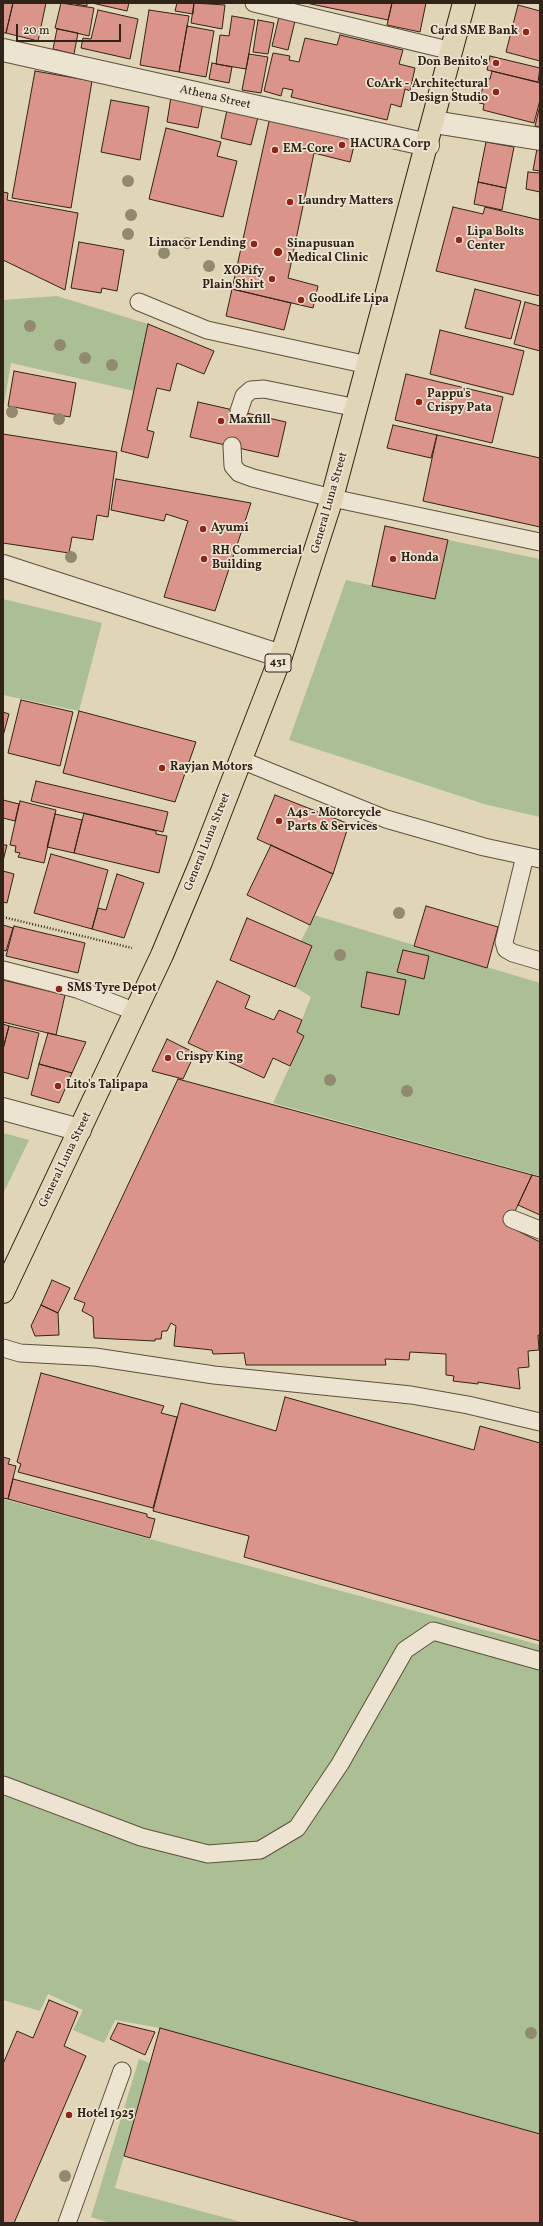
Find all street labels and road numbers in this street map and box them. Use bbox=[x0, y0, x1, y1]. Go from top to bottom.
street label: Athena Street bbox=[178, 83, 252, 113]
street label: General Luna Street bbox=[309, 451, 351, 555]
road number: 431 bbox=[265, 654, 291, 672]
street label: General Luna Street bbox=[182, 791, 234, 893]
street label: General Luna Street bbox=[37, 1110, 95, 1210]

